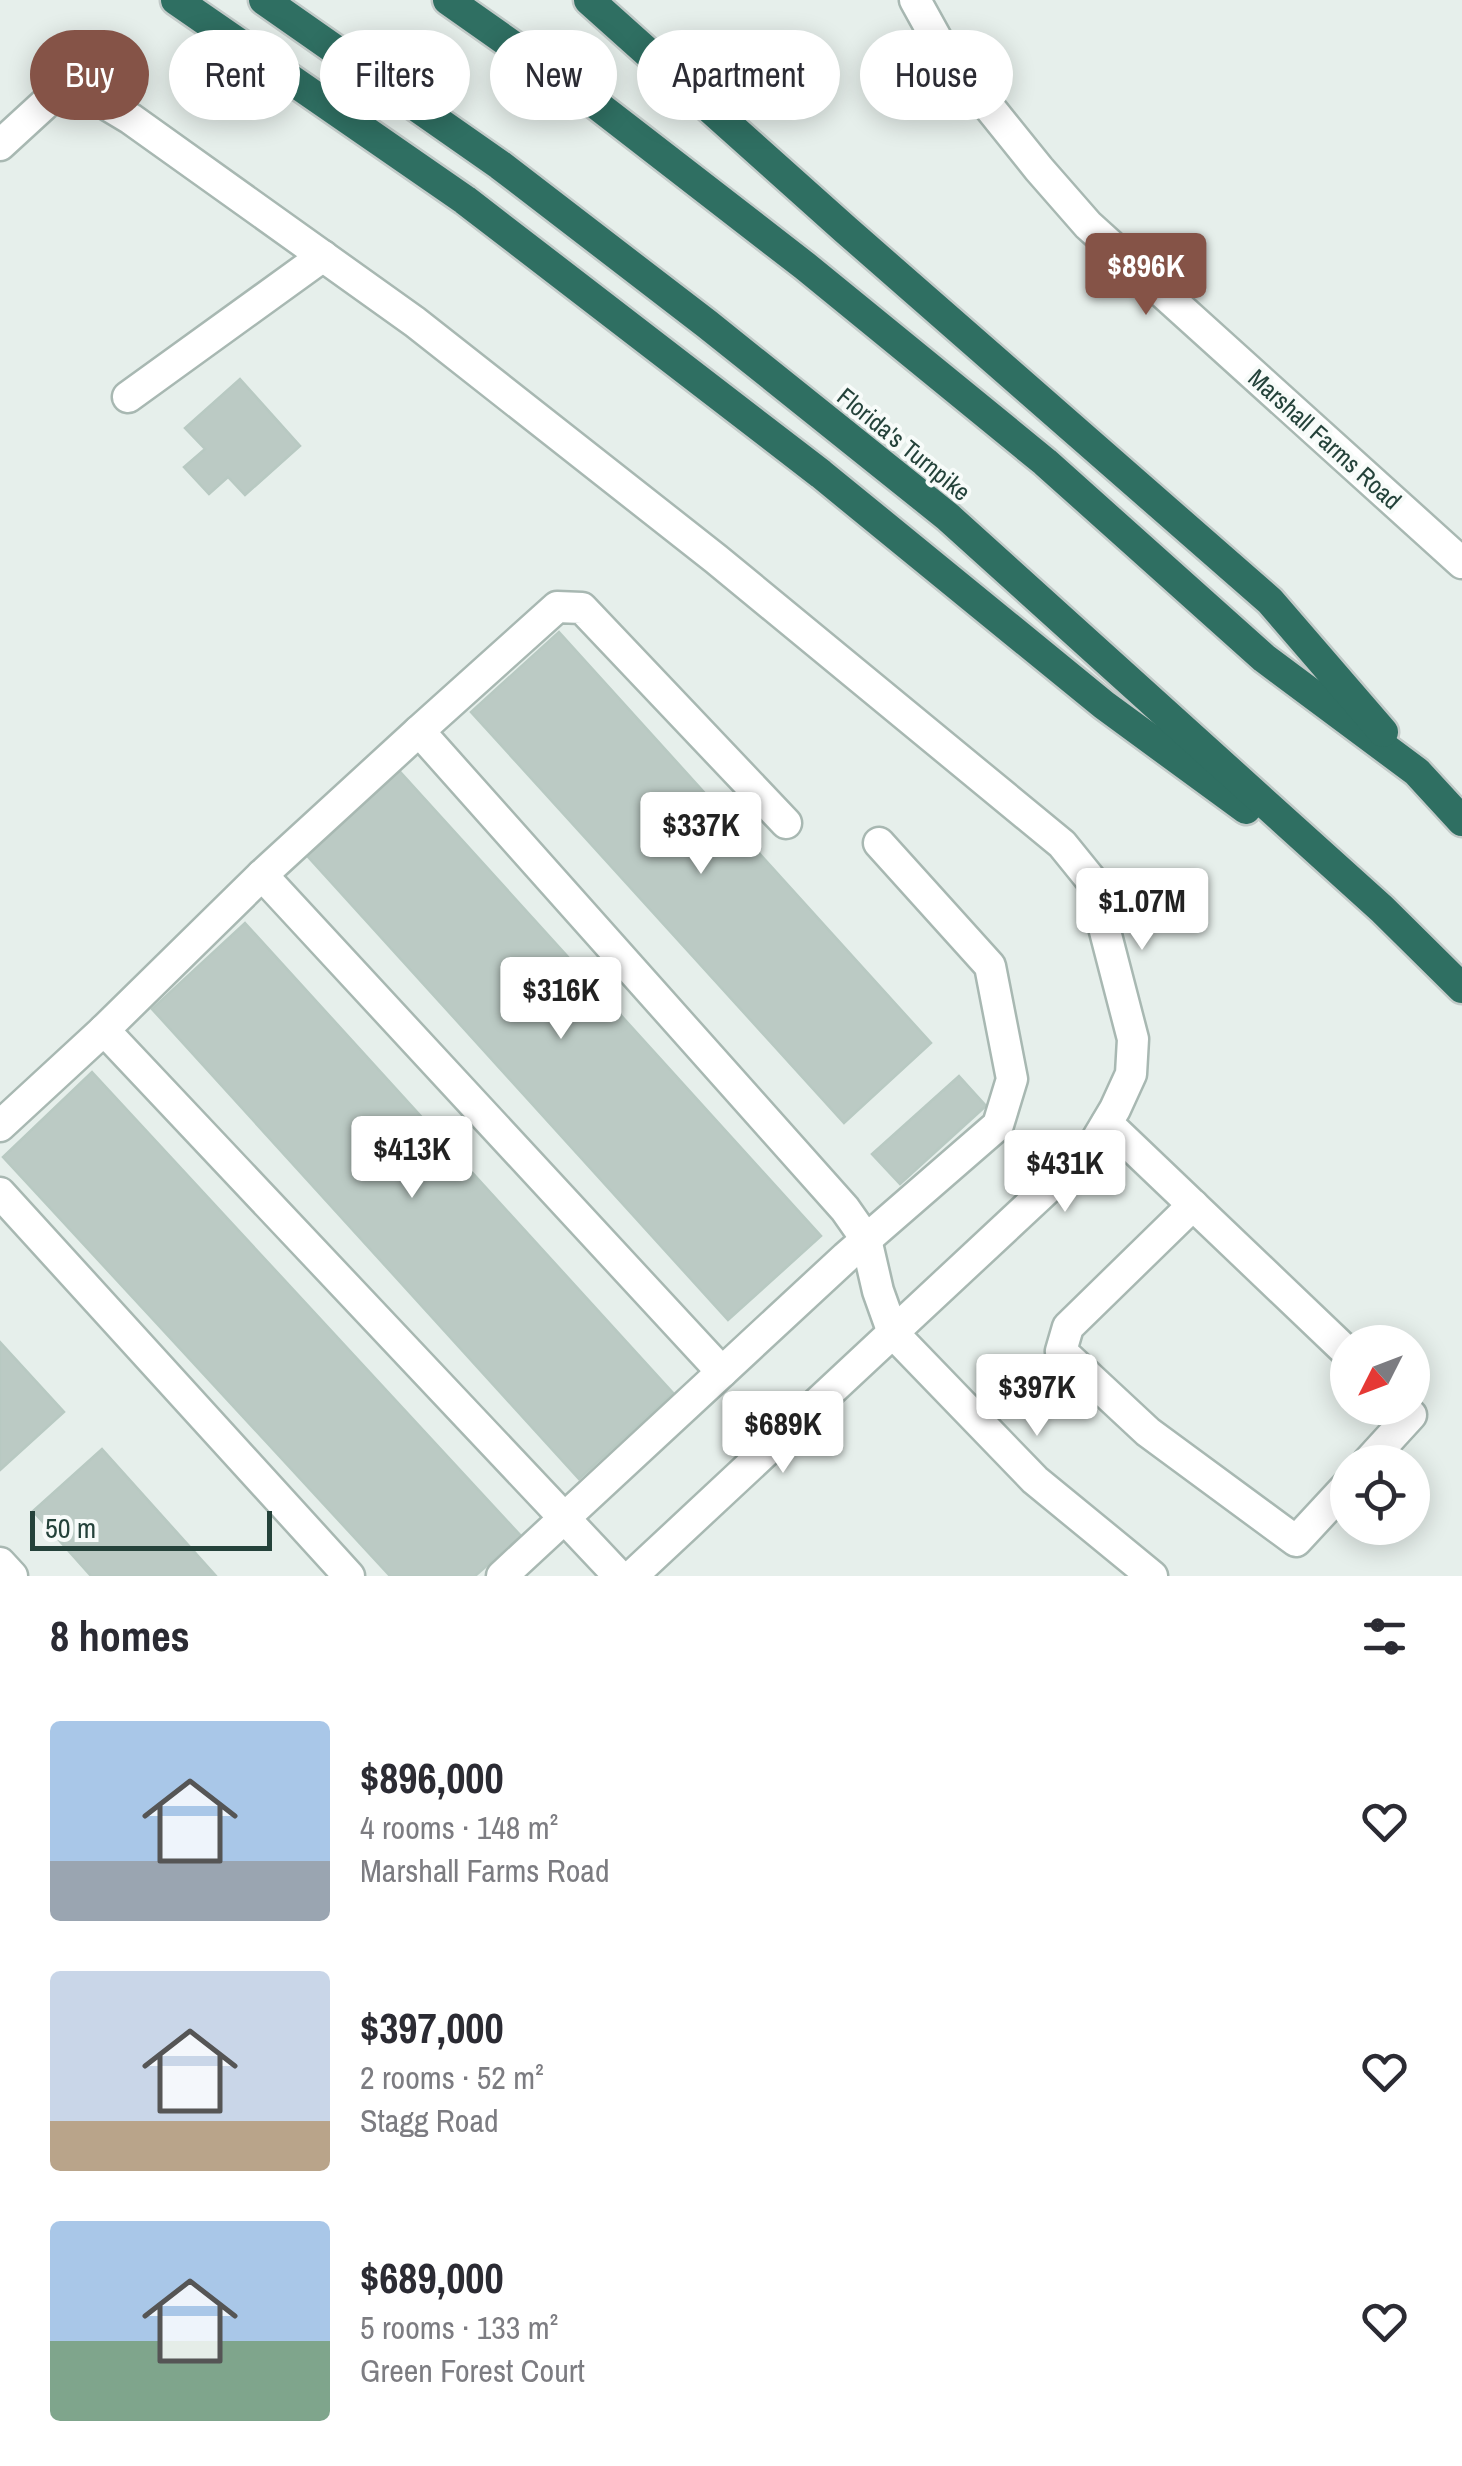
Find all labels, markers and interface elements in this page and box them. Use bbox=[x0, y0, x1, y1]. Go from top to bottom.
chip: Buy bbox=[30, 30, 149, 120]
chip: Rent bbox=[169, 30, 300, 120]
chip: Filters bbox=[320, 30, 470, 120]
chip: New bbox=[490, 30, 617, 120]
chip: Apartment bbox=[637, 30, 840, 120]
chip: House bbox=[860, 30, 1013, 120]
pin: $896K bbox=[1076, 233, 1216, 318]
text: $896K bbox=[1107, 244, 1185, 287]
street label: Marshall Farms Road bbox=[1241, 361, 1409, 517]
street label: Florida's Turnpike bbox=[830, 380, 978, 508]
pin: $337K bbox=[631, 792, 771, 877]
text: $337K bbox=[662, 803, 740, 846]
pin: $1.07M bbox=[1061, 868, 1223, 953]
text: $1.07M bbox=[1098, 879, 1186, 922]
pin: $316K bbox=[491, 957, 631, 1042]
text: $316K bbox=[522, 968, 600, 1011]
pin: $413K bbox=[342, 1116, 482, 1201]
text: $413K bbox=[373, 1127, 451, 1170]
pin: $431K bbox=[995, 1130, 1135, 1215]
text: $431K bbox=[1026, 1141, 1104, 1184]
north arrow bbox=[1330, 1325, 1430, 1425]
map controls bbox=[1330, 1325, 1430, 1545]
pin: $397K bbox=[967, 1354, 1107, 1439]
text: $397K bbox=[998, 1365, 1076, 1408]
pin: $689K bbox=[713, 1391, 853, 1476]
text: $689K bbox=[744, 1402, 822, 1445]
button: locate bbox=[1330, 1445, 1430, 1545]
scale bar bbox=[30, 1506, 272, 1550]
text: 50 m bbox=[45, 1509, 96, 1547]
text: 8 homes bbox=[50, 1608, 190, 1664]
icon: filters bbox=[1357, 1609, 1412, 1664]
text: $896,000 bbox=[360, 1750, 504, 1806]
icon: home bbox=[130, 1761, 250, 1881]
icon: heart bbox=[1357, 1794, 1412, 1849]
text: 4 rooms · 148 m² bbox=[360, 1806, 558, 1849]
text: Marshall Farms Road bbox=[360, 1849, 610, 1892]
text: $397,000 bbox=[360, 2000, 504, 2056]
icon: home bbox=[130, 2011, 250, 2131]
icon: heart bbox=[1357, 2044, 1412, 2099]
text: 2 rooms · 52 m² bbox=[360, 2056, 544, 2099]
text: Stagg Road bbox=[360, 2099, 499, 2142]
text: $689,000 bbox=[360, 2250, 504, 2306]
icon: home bbox=[130, 2261, 250, 2381]
icon: heart bbox=[1357, 2294, 1412, 2349]
text: 5 rooms · 133 m² bbox=[360, 2306, 558, 2349]
text: Green Forest Court bbox=[360, 2349, 585, 2392]

